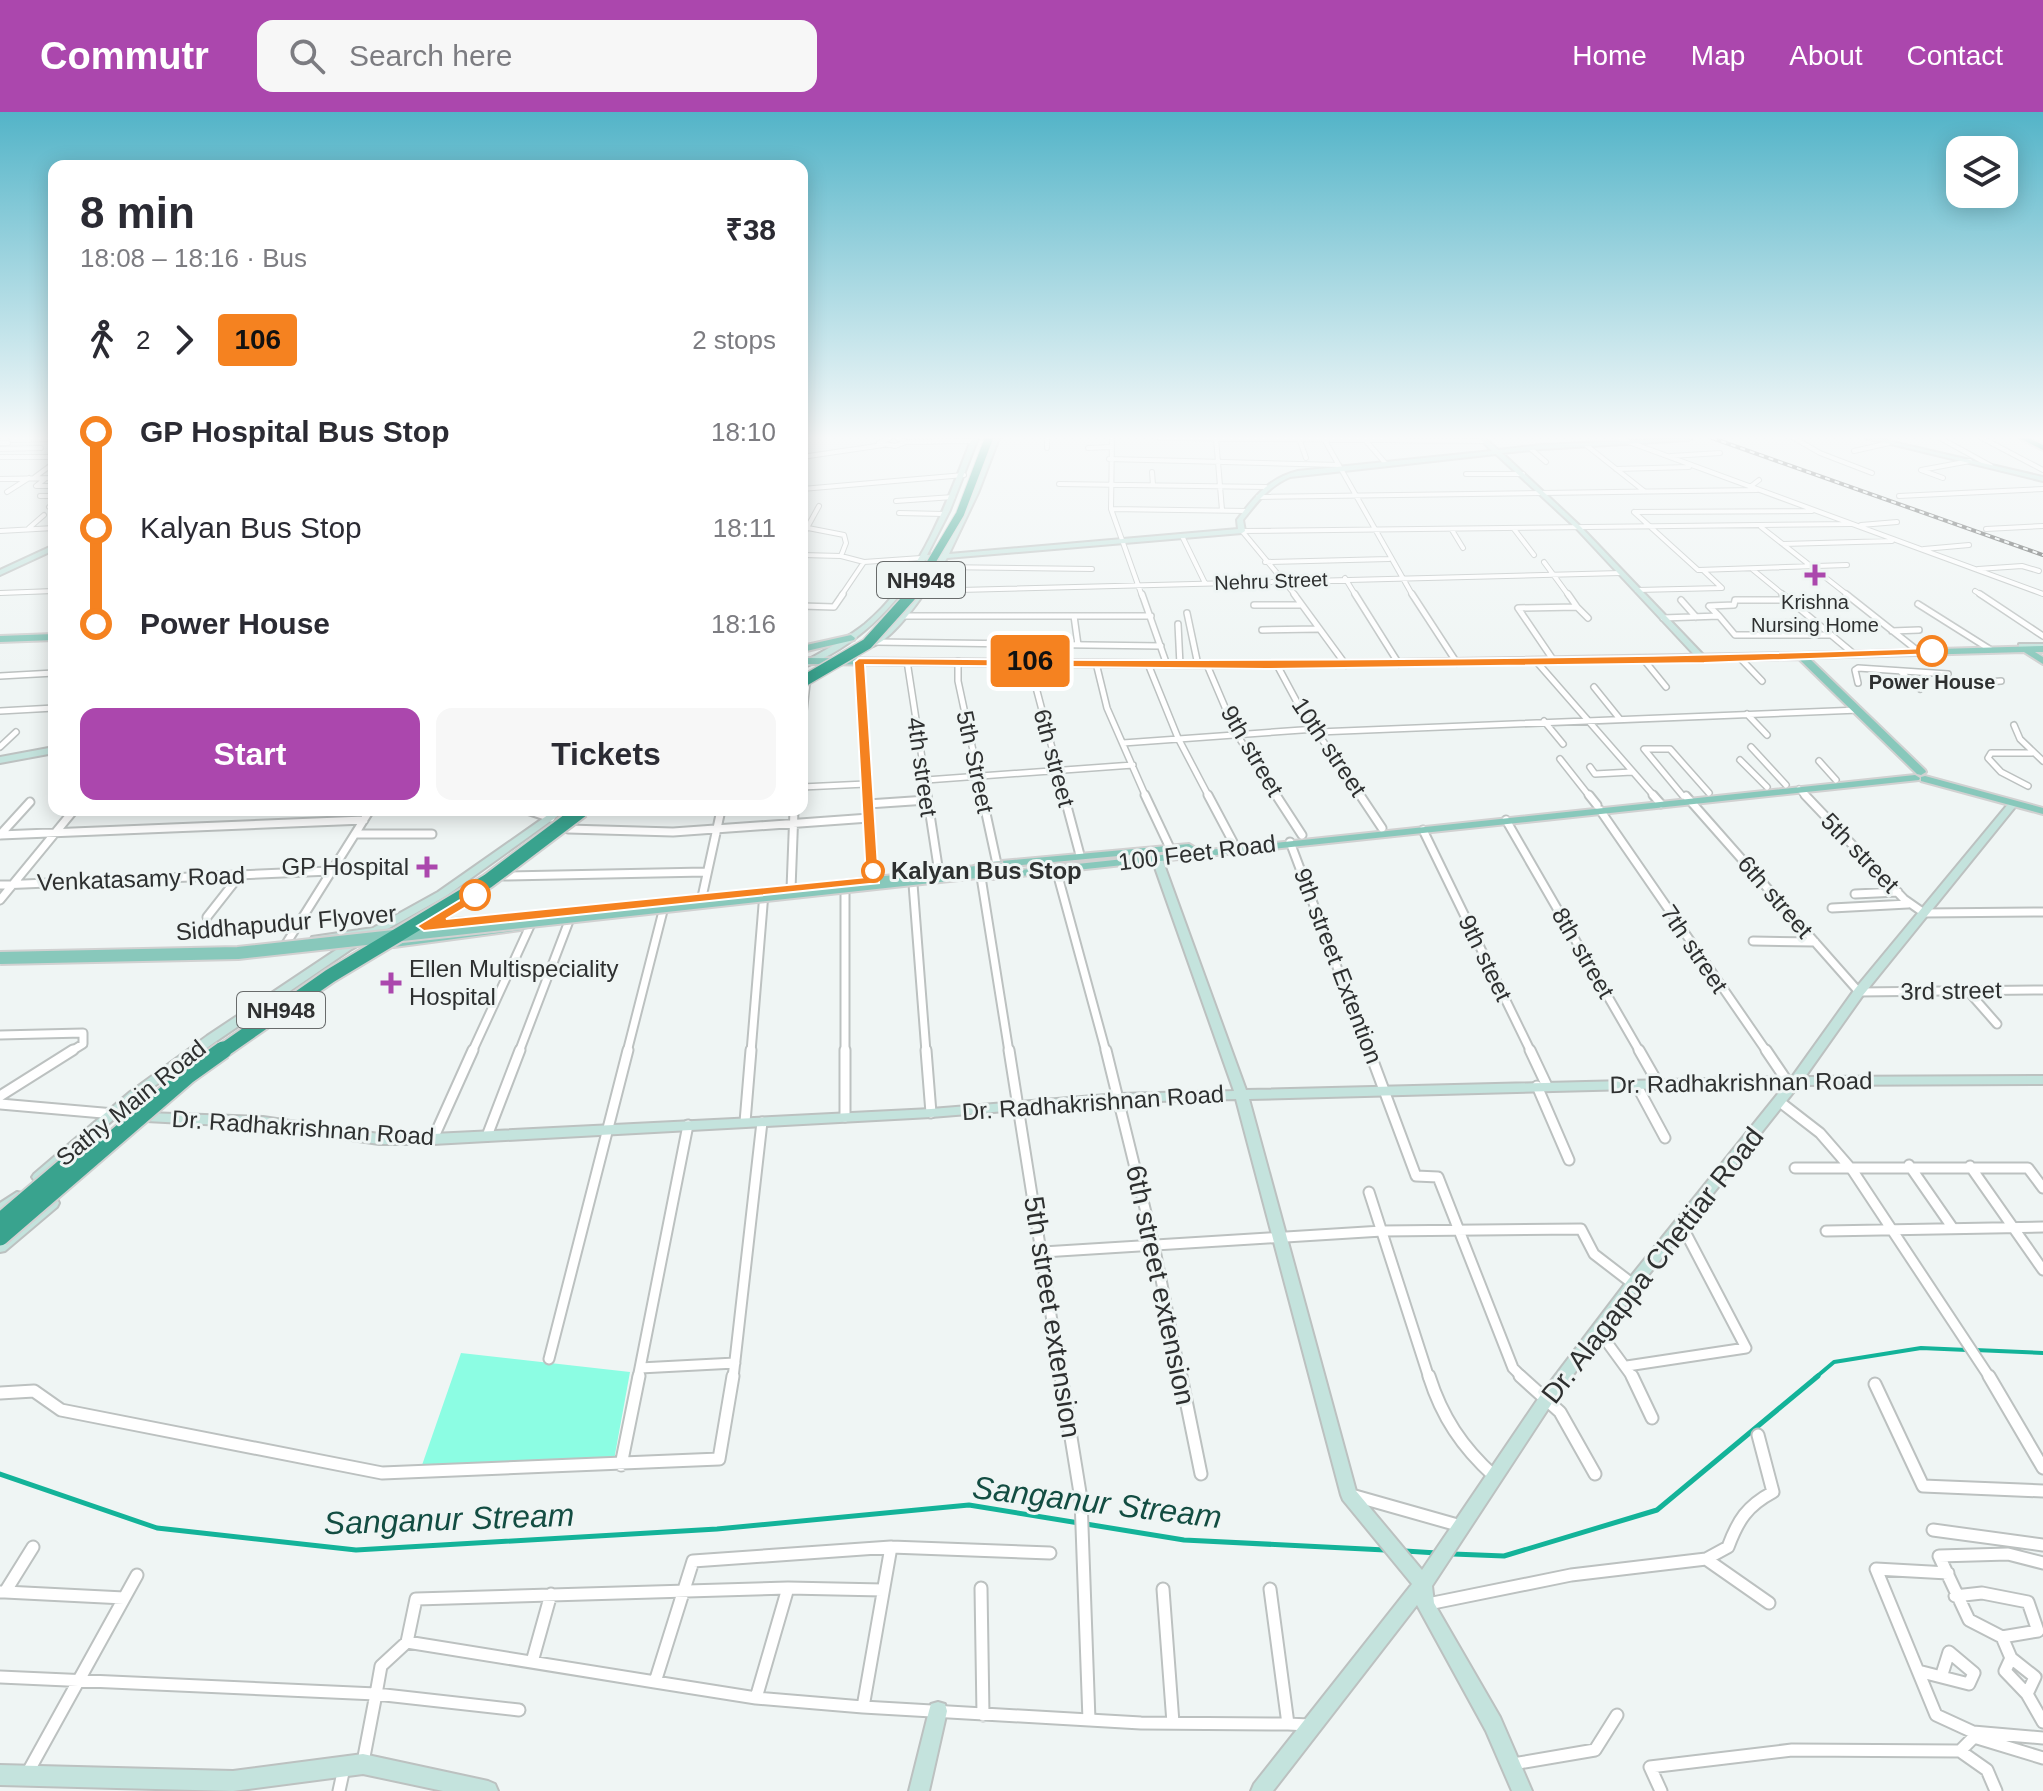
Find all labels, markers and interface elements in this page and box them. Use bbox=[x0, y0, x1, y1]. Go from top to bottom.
search box bbox=[257, 20, 817, 92]
icon: search bbox=[285, 34, 329, 78]
text: Commutr bbox=[40, 35, 209, 77]
text: Search here bbox=[349, 39, 512, 72]
text: Home bbox=[1572, 40, 1647, 71]
text: Map bbox=[1691, 40, 1745, 71]
text: About bbox=[1789, 40, 1863, 71]
text: Contact bbox=[1907, 40, 2003, 71]
map controls bbox=[1946, 136, 2018, 208]
button: layers bbox=[1946, 136, 2018, 208]
text: 8 min bbox=[80, 188, 195, 237]
text: ₹38 bbox=[725, 213, 776, 246]
text: 18:08 – 18:16 · Bus bbox=[80, 243, 307, 273]
icon: walk bbox=[80, 318, 124, 362]
icon: forward bbox=[162, 318, 206, 362]
text: 106 bbox=[234, 324, 281, 355]
text: 2 bbox=[136, 325, 150, 355]
text: 2 stops bbox=[692, 325, 776, 355]
text: GP Hospital Bus Stop bbox=[140, 415, 449, 448]
text: 18:10 bbox=[711, 417, 776, 447]
text: Kalyan Bus Stop bbox=[140, 511, 362, 544]
text: 18:11 bbox=[713, 513, 776, 543]
road number: NH948 bbox=[877, 562, 965, 598]
marker: Krishna Nursing Home bbox=[1804, 564, 1826, 586]
street label: Nehru Street bbox=[1214, 568, 1328, 594]
place label: Krishna Nursing Home bbox=[1751, 591, 1879, 636]
text: Power House bbox=[140, 607, 330, 640]
text: 18:16 bbox=[711, 609, 776, 639]
line badge: 106 bbox=[984, 635, 1076, 687]
marker: Power House bbox=[1917, 636, 1947, 666]
text: 106 bbox=[1007, 645, 1053, 676]
place label: Power House bbox=[1869, 671, 1995, 693]
street label: 10th street bbox=[1287, 692, 1372, 802]
street label: 9th street bbox=[1216, 701, 1289, 801]
street label: 6th street bbox=[1028, 706, 1081, 810]
button: Start bbox=[80, 708, 420, 800]
button: Tickets bbox=[436, 708, 776, 800]
street label: 5th Street bbox=[951, 708, 1000, 816]
street label: 4th street bbox=[902, 716, 943, 819]
street label: 5th street bbox=[1816, 807, 1905, 898]
street label: 100 Feet Road bbox=[1116, 829, 1277, 876]
street label: 6th street bbox=[1732, 850, 1819, 944]
place label: GP Hospital bbox=[281, 853, 409, 880]
marker: GP Hospital bbox=[416, 856, 438, 878]
place label: Kalyan Bus Stop bbox=[891, 857, 1082, 884]
marker: Kalyan Bus Stop bbox=[862, 860, 884, 882]
street label: Venkatasamy Road bbox=[37, 861, 245, 896]
street label: 9th street Extention bbox=[1289, 864, 1388, 1067]
unlabelled marker bbox=[460, 880, 490, 910]
street label: Siddhapudur Flyover bbox=[174, 899, 397, 946]
street label: 7th street bbox=[1655, 900, 1734, 998]
street label: 8th street bbox=[1547, 903, 1620, 1003]
street label: 9th steet bbox=[1453, 910, 1518, 1005]
place label: Ellen Multispeciality Hospital bbox=[409, 955, 618, 1010]
marker: Ellen Multispeciality Hospital bbox=[380, 972, 402, 994]
street label: 3rd street bbox=[1900, 976, 2002, 1005]
road number: NH948 bbox=[237, 992, 325, 1028]
street label: Sathy Main Road bbox=[51, 1034, 211, 1171]
street label: Dr. Radhakrishnan Road bbox=[1609, 1067, 1873, 1098]
street label: Dr. Radhakrishnan Road bbox=[961, 1080, 1225, 1125]
street label: Dr. Radhakrishnan Road bbox=[171, 1105, 435, 1150]
street label: Dr. Alagappa Chettiar Road bbox=[1535, 1121, 1770, 1409]
street label: 6th street extension bbox=[1120, 1162, 1201, 1408]
street label: 5th street extension bbox=[1018, 1194, 1087, 1440]
water label: Sanganur Stream bbox=[970, 1469, 1224, 1535]
water label: Sanganur Stream bbox=[323, 1497, 575, 1541]

